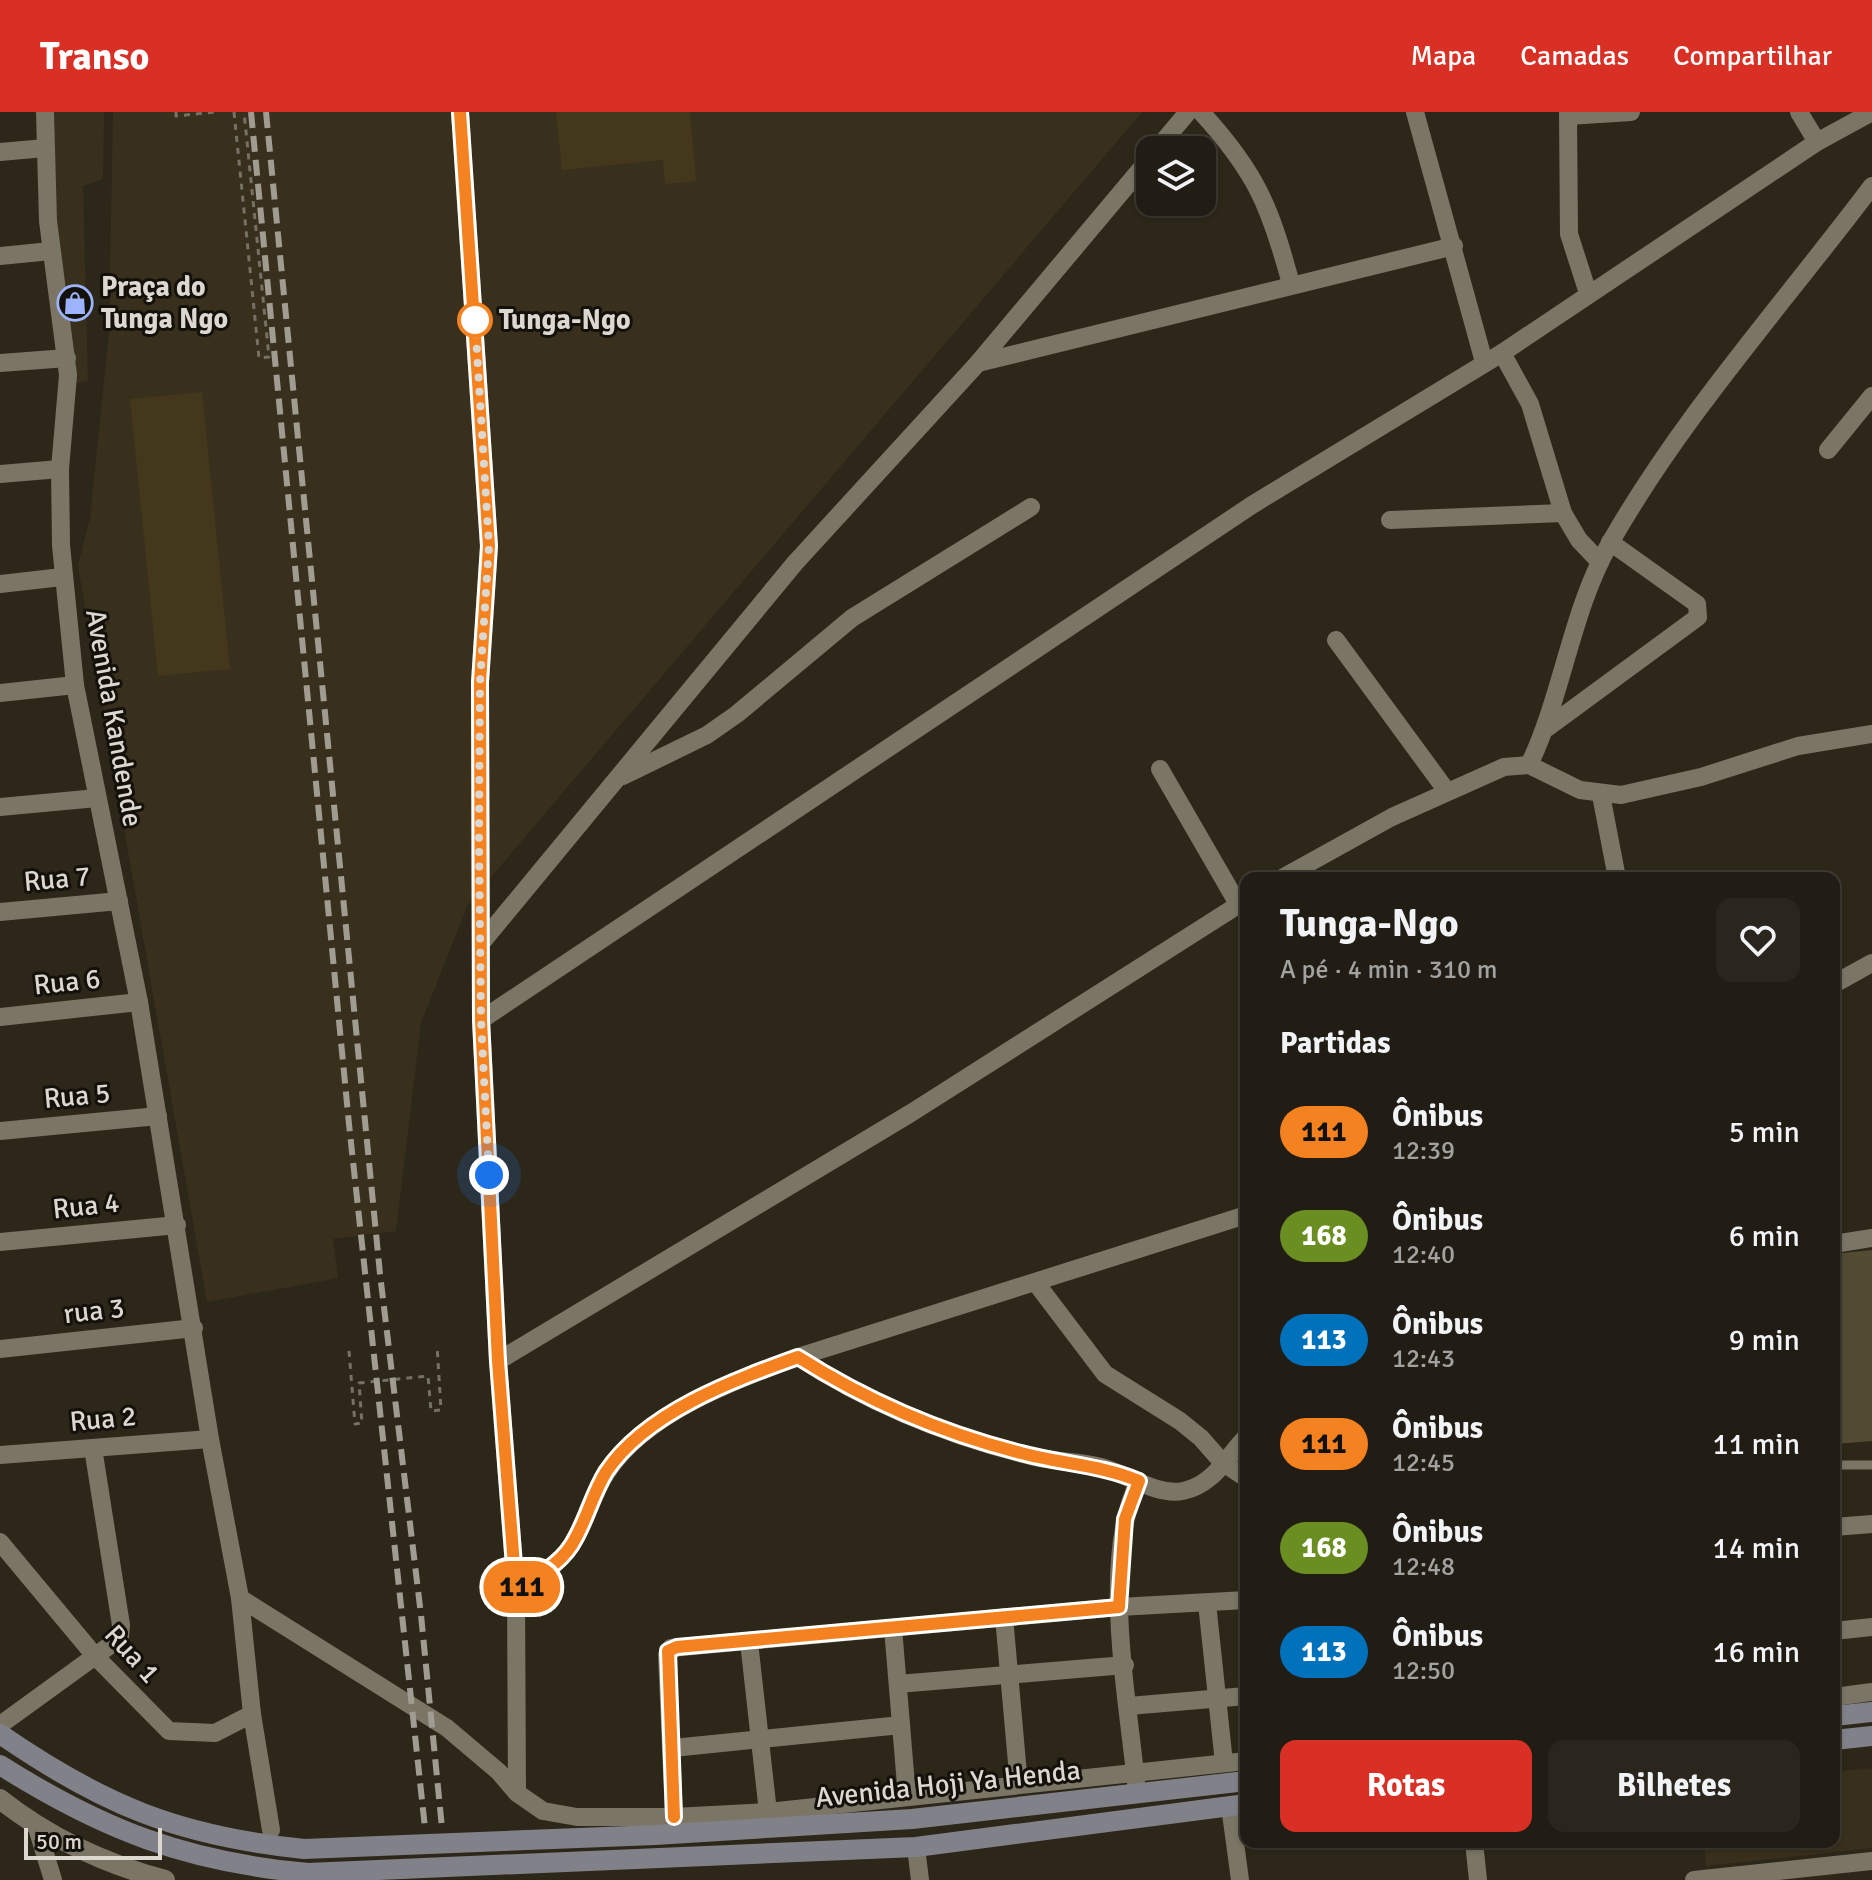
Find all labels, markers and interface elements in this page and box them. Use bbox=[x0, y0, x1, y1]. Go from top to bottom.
text: Transo bbox=[40, 33, 149, 80]
text: Mapa bbox=[1410, 39, 1476, 73]
text: Camadas bbox=[1520, 39, 1629, 73]
text: Compartilhar bbox=[1673, 39, 1832, 73]
map controls bbox=[1136, 136, 1216, 216]
button: layers bbox=[1136, 136, 1216, 216]
place label: Praça do Tunga Ngo bbox=[101, 270, 228, 336]
shop icon: Praça do Tunga Ngo bbox=[56, 284, 94, 322]
marker: Tunga-Ngo bbox=[458, 303, 492, 337]
place label: Tunga-Ngo bbox=[499, 303, 631, 337]
street label: Avenida Kandende bbox=[78, 607, 150, 829]
street label: Rua 7 bbox=[22, 859, 92, 899]
button: heart bbox=[1716, 898, 1800, 982]
text: Tunga-Ngo bbox=[1280, 900, 1458, 947]
text: A pé · 4 min · 310 m bbox=[1280, 954, 1497, 986]
street label: Rua 6 bbox=[32, 962, 102, 1002]
text: Partidas bbox=[1280, 1025, 1391, 1062]
street label: Rua 5 bbox=[42, 1076, 112, 1116]
text: Ônibus bbox=[1392, 1098, 1483, 1135]
text: 5 min bbox=[1729, 1114, 1800, 1151]
text: 111 bbox=[1301, 1115, 1347, 1149]
text: 12:39 bbox=[1392, 1135, 1455, 1167]
your location bbox=[469, 1155, 509, 1195]
street label: Rua 4 bbox=[51, 1186, 121, 1226]
text: Ônibus bbox=[1392, 1202, 1483, 1239]
text: 6 min bbox=[1729, 1218, 1800, 1255]
text: 168 bbox=[1301, 1219, 1347, 1253]
text: 12:40 bbox=[1392, 1239, 1455, 1271]
street label: rua 3 bbox=[62, 1291, 126, 1331]
text: Ônibus bbox=[1392, 1306, 1483, 1343]
text: 9 min bbox=[1729, 1322, 1800, 1359]
text: 113 bbox=[1301, 1323, 1347, 1357]
text: 12:43 bbox=[1392, 1343, 1455, 1375]
street label: Rua 2 bbox=[68, 1399, 138, 1439]
text: Ônibus bbox=[1392, 1410, 1483, 1447]
text: 11 min bbox=[1713, 1426, 1800, 1463]
text: 111 bbox=[1301, 1427, 1347, 1461]
text: 12:45 bbox=[1392, 1447, 1455, 1479]
text: Ônibus bbox=[1392, 1514, 1483, 1551]
text: 14 min bbox=[1713, 1530, 1800, 1567]
text: 168 bbox=[1301, 1531, 1347, 1565]
text: 12:48 bbox=[1392, 1551, 1455, 1583]
line badge: 111 bbox=[476, 1561, 568, 1613]
text: 111 bbox=[499, 1570, 545, 1604]
street label: Rua 1 bbox=[97, 1618, 167, 1690]
text: Ônibus bbox=[1392, 1618, 1483, 1655]
text: 16 min bbox=[1713, 1634, 1800, 1671]
text: 113 bbox=[1301, 1635, 1347, 1669]
text: 12:50 bbox=[1392, 1655, 1455, 1687]
button: Rotas bbox=[1280, 1740, 1532, 1832]
button: Bilhetes bbox=[1548, 1740, 1800, 1832]
street label: Avenida Hoji Ya Henda bbox=[814, 1753, 1082, 1815]
scale bar bbox=[24, 1824, 162, 1860]
text: 50 m bbox=[36, 1828, 82, 1855]

